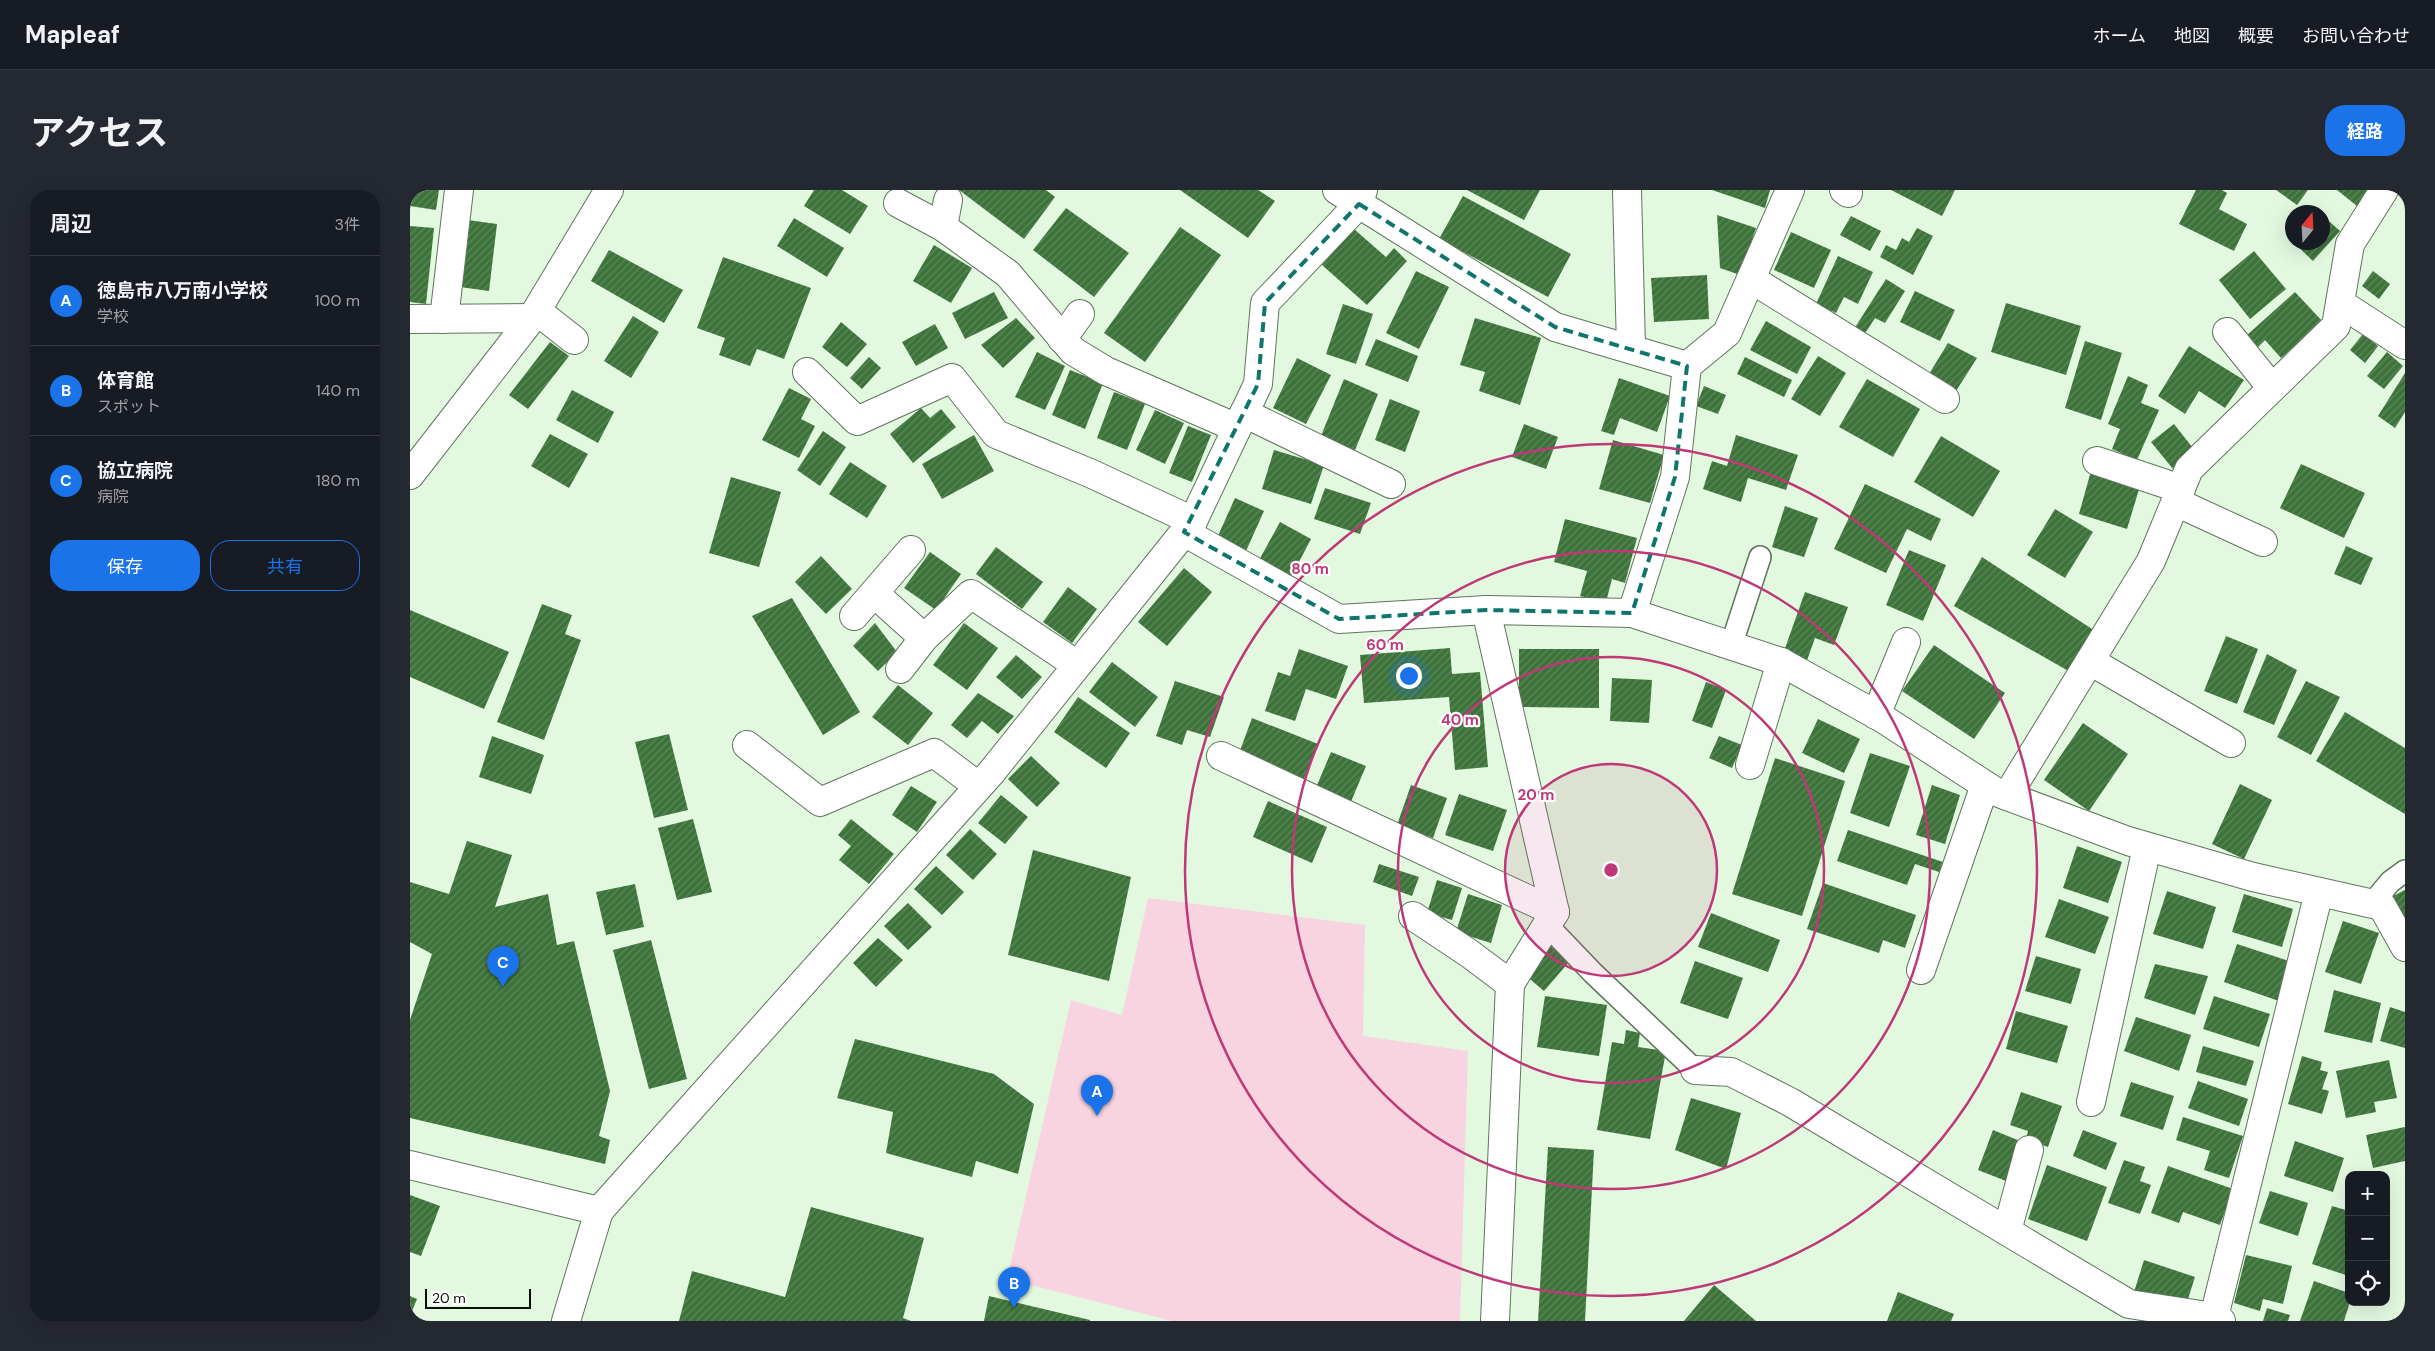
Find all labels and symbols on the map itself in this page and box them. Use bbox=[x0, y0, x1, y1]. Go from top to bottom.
north arrow bbox=[2285, 205, 2330, 250]
text: 80 m bbox=[1291, 559, 1329, 579]
text: 60 m bbox=[1366, 635, 1404, 655]
your location bbox=[1396, 663, 1422, 689]
text: 40 m bbox=[1441, 710, 1479, 730]
text: 20 m bbox=[1518, 785, 1554, 805]
centre of rings bbox=[1602, 861, 1620, 879]
pin: C bbox=[487, 946, 519, 987]
pin: A bbox=[1081, 1075, 1113, 1116]
pin: B bbox=[998, 1267, 1030, 1308]
scale bar bbox=[425, 1286, 531, 1309]

